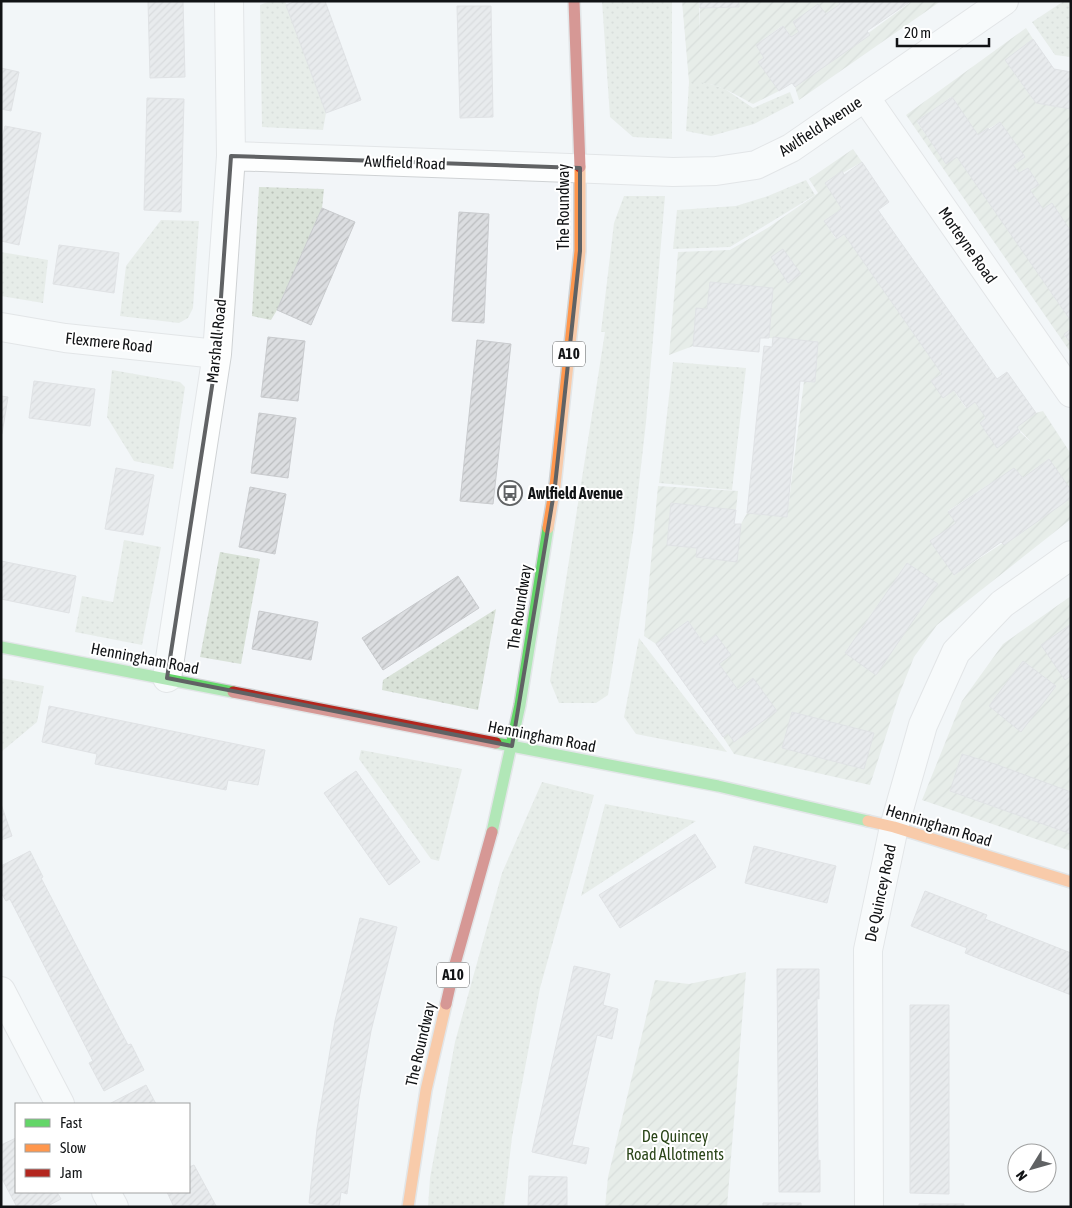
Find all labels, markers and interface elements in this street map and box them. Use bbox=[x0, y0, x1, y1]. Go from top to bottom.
scale bar bbox=[897, 15, 990, 47]
text: 20 m bbox=[904, 24, 931, 41]
street label: Awlfield Avenue bbox=[775, 93, 865, 159]
street label: Awlfield Road bbox=[364, 152, 446, 172]
street label: The Roundway bbox=[554, 164, 573, 250]
street label: Morteyne Road bbox=[934, 204, 1001, 287]
street label: Marshall Road bbox=[203, 298, 229, 384]
street label: Flexmere Road bbox=[64, 328, 154, 356]
road number: A10 bbox=[553, 342, 585, 366]
bus stop icon: Awlfield Avenue bbox=[497, 480, 523, 506]
place label: Awlfield Avenue bbox=[527, 484, 623, 502]
street label: The Roundway bbox=[503, 563, 536, 651]
street label: Henningham Road bbox=[89, 639, 201, 678]
street label: Henningham Road bbox=[486, 717, 598, 756]
street label: Henningham Road bbox=[884, 800, 994, 851]
street label: De Quincey Road bbox=[861, 843, 900, 944]
road number: A10 bbox=[437, 962, 469, 988]
street label: The Roundway bbox=[402, 1000, 440, 1088]
legend bbox=[15, 1103, 190, 1193]
text: Fast bbox=[60, 1114, 82, 1131]
park label: De Quincey Road Allotments bbox=[626, 1127, 724, 1163]
text: Slow bbox=[60, 1139, 86, 1156]
north arrow bbox=[1007, 1143, 1057, 1193]
text: Jam bbox=[60, 1164, 83, 1181]
text: N bbox=[1013, 1168, 1030, 1184]

